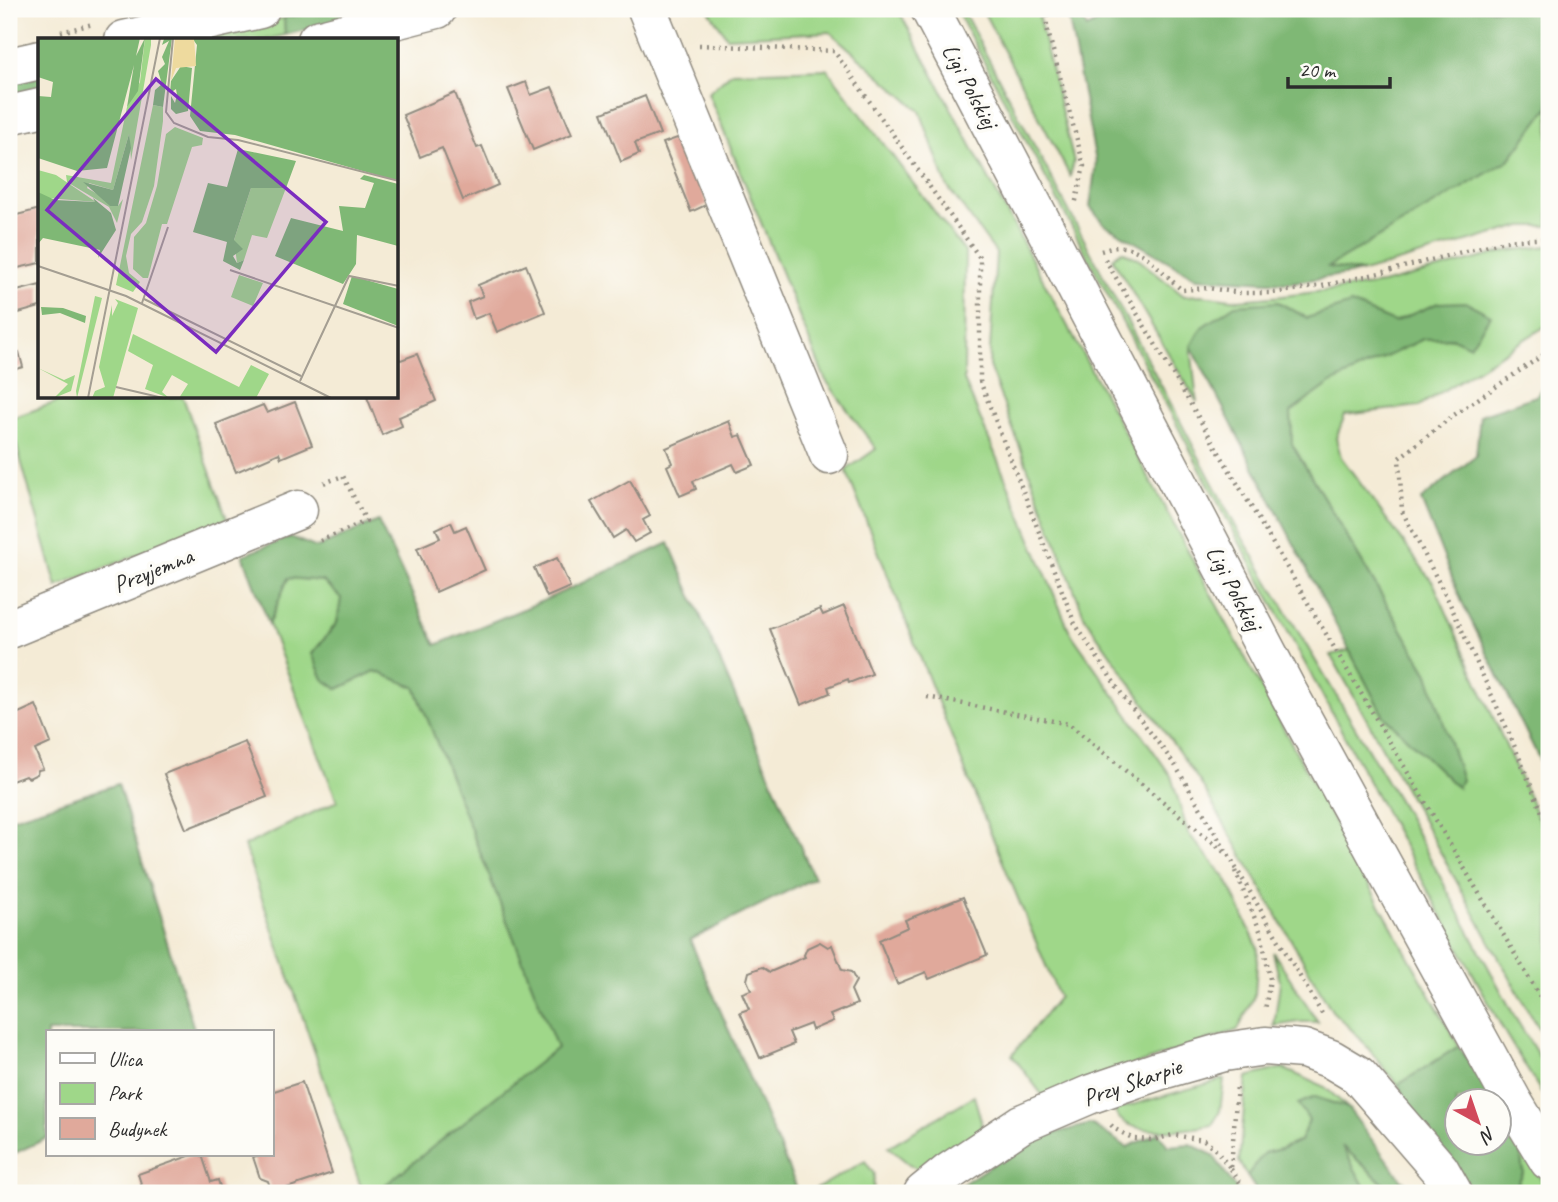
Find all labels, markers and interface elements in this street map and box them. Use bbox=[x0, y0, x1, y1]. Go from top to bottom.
inset map bbox=[38, 38, 399, 399]
street label: Ligi Polskiej bbox=[935, 39, 1006, 136]
scale bar bbox=[1288, 46, 1390, 90]
text: 20 m bbox=[1299, 57, 1337, 83]
street label: Przyjemna bbox=[109, 540, 199, 600]
street label: Ligi Polskiej bbox=[1199, 541, 1270, 638]
legend bbox=[46, 1030, 273, 1156]
text: Ulica bbox=[108, 1046, 144, 1072]
street label: Przy Skarpie bbox=[1079, 1050, 1187, 1113]
text: Park bbox=[108, 1080, 143, 1106]
north arrow bbox=[1442, 1086, 1512, 1156]
text: Budynek bbox=[108, 1116, 168, 1142]
text: N bbox=[1474, 1121, 1501, 1149]

